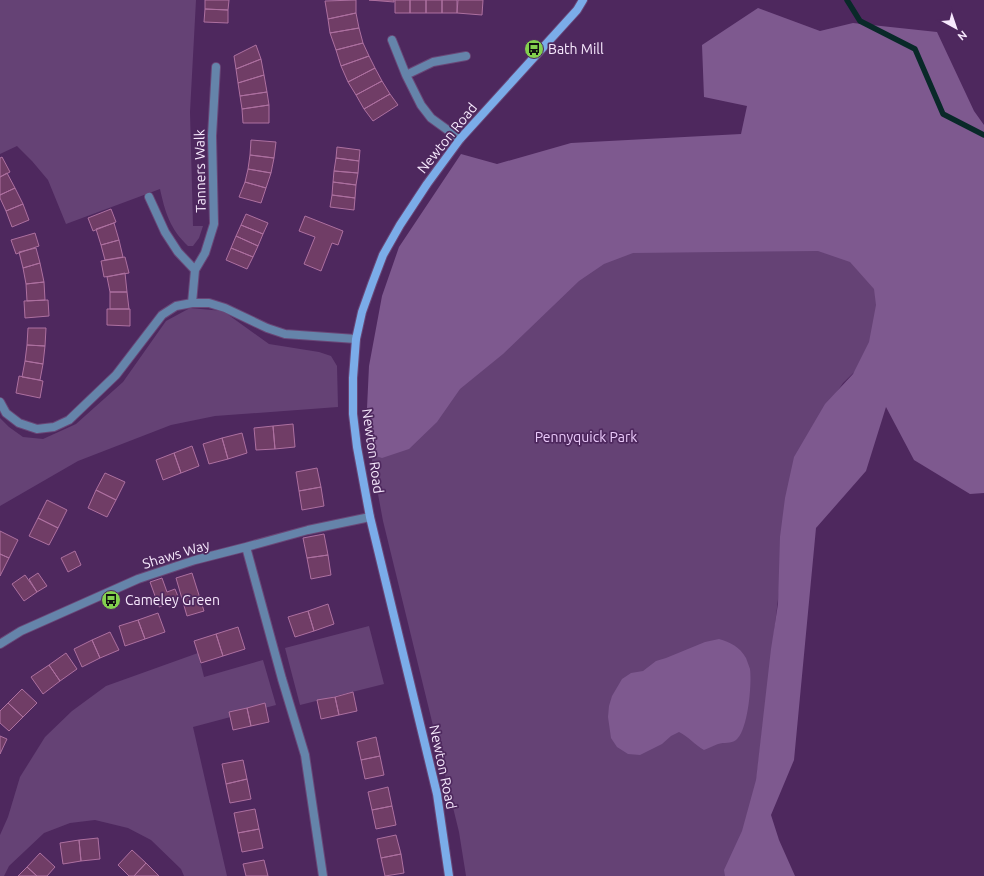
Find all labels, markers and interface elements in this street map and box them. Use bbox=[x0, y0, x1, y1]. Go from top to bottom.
north arrow bbox=[936, 8, 976, 48]
text: N bbox=[955, 28, 969, 43]
bus stop icon: Bath Mill bbox=[523, 38, 545, 60]
place label: Bath Mill bbox=[548, 41, 604, 57]
street label: Newton Road bbox=[414, 100, 480, 176]
street label: Tanners Walk bbox=[191, 129, 209, 213]
street label: Newton Road bbox=[359, 407, 387, 495]
park label: Pennyquick Park bbox=[535, 429, 637, 445]
street label: Shaws Way bbox=[141, 536, 212, 572]
bus stop icon: Cameley Green bbox=[100, 589, 122, 611]
place label: Cameley Green bbox=[125, 592, 220, 608]
street label: Newton Road bbox=[426, 723, 460, 811]

